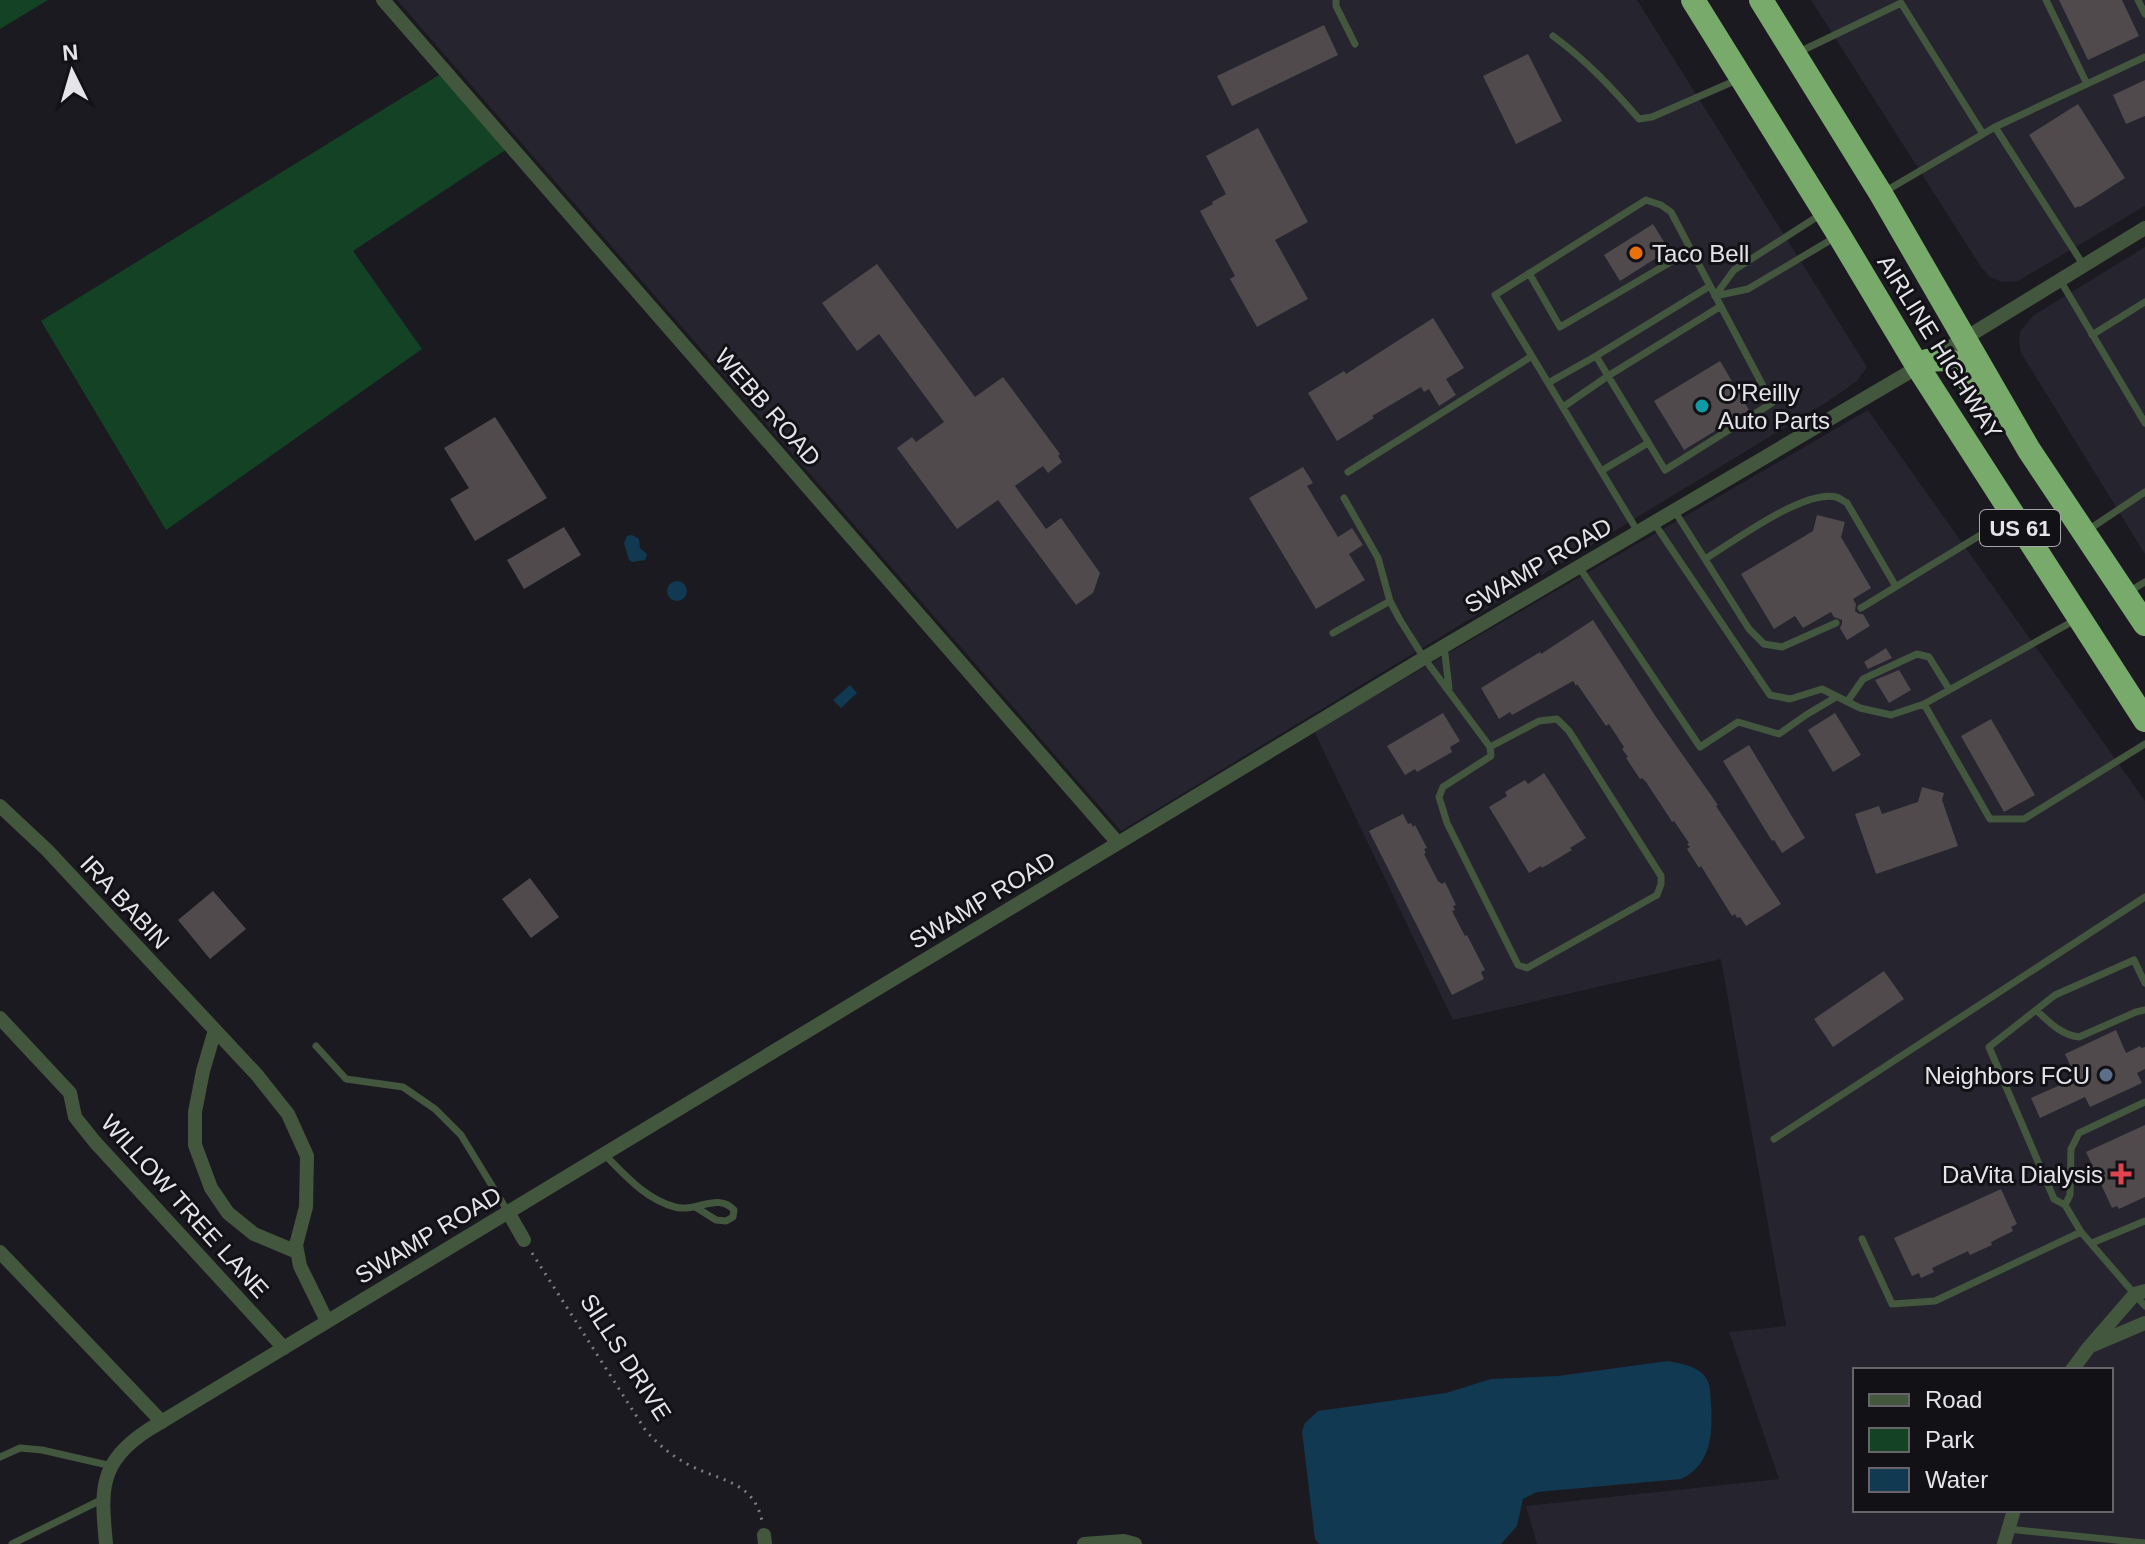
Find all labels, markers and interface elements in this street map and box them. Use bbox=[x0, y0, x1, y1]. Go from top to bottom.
north arrow bbox=[32, 32, 112, 112]
text: N bbox=[61, 39, 79, 66]
place label: Taco Bell bbox=[1652, 240, 1749, 267]
marker: Taco Bell bbox=[1627, 244, 1645, 262]
street label: AIRLINE HIGHWAY bbox=[1872, 250, 2008, 444]
street label: WEBB ROAD bbox=[710, 343, 826, 471]
place label: O'Reilly Auto Parts bbox=[1718, 379, 1830, 434]
marker: O'Reilly Auto Parts bbox=[1693, 397, 1711, 415]
road number: US 61 bbox=[1980, 510, 2060, 546]
street label: SWAMP ROAD bbox=[1460, 512, 1616, 618]
street label: SWAMP ROAD bbox=[904, 846, 1060, 954]
street label: IRA BABIN bbox=[75, 850, 175, 954]
place label: Neighbors FCU bbox=[1925, 1062, 2090, 1089]
marker: Neighbors FCU bbox=[2097, 1066, 2115, 1084]
street label: WILLOW TREE LANE bbox=[96, 1109, 274, 1303]
place label: DaVita Dialysis bbox=[1942, 1161, 2103, 1188]
marker: DaVita Dialysis bbox=[2110, 1163, 2132, 1185]
street label: SWAMP ROAD bbox=[350, 1181, 506, 1289]
street label: SILLS DRIVE bbox=[575, 1289, 677, 1425]
legend bbox=[1853, 1368, 2113, 1512]
text: Road bbox=[1925, 1386, 1982, 1413]
text: Park bbox=[1925, 1426, 1975, 1453]
text: Water bbox=[1925, 1466, 1988, 1493]

